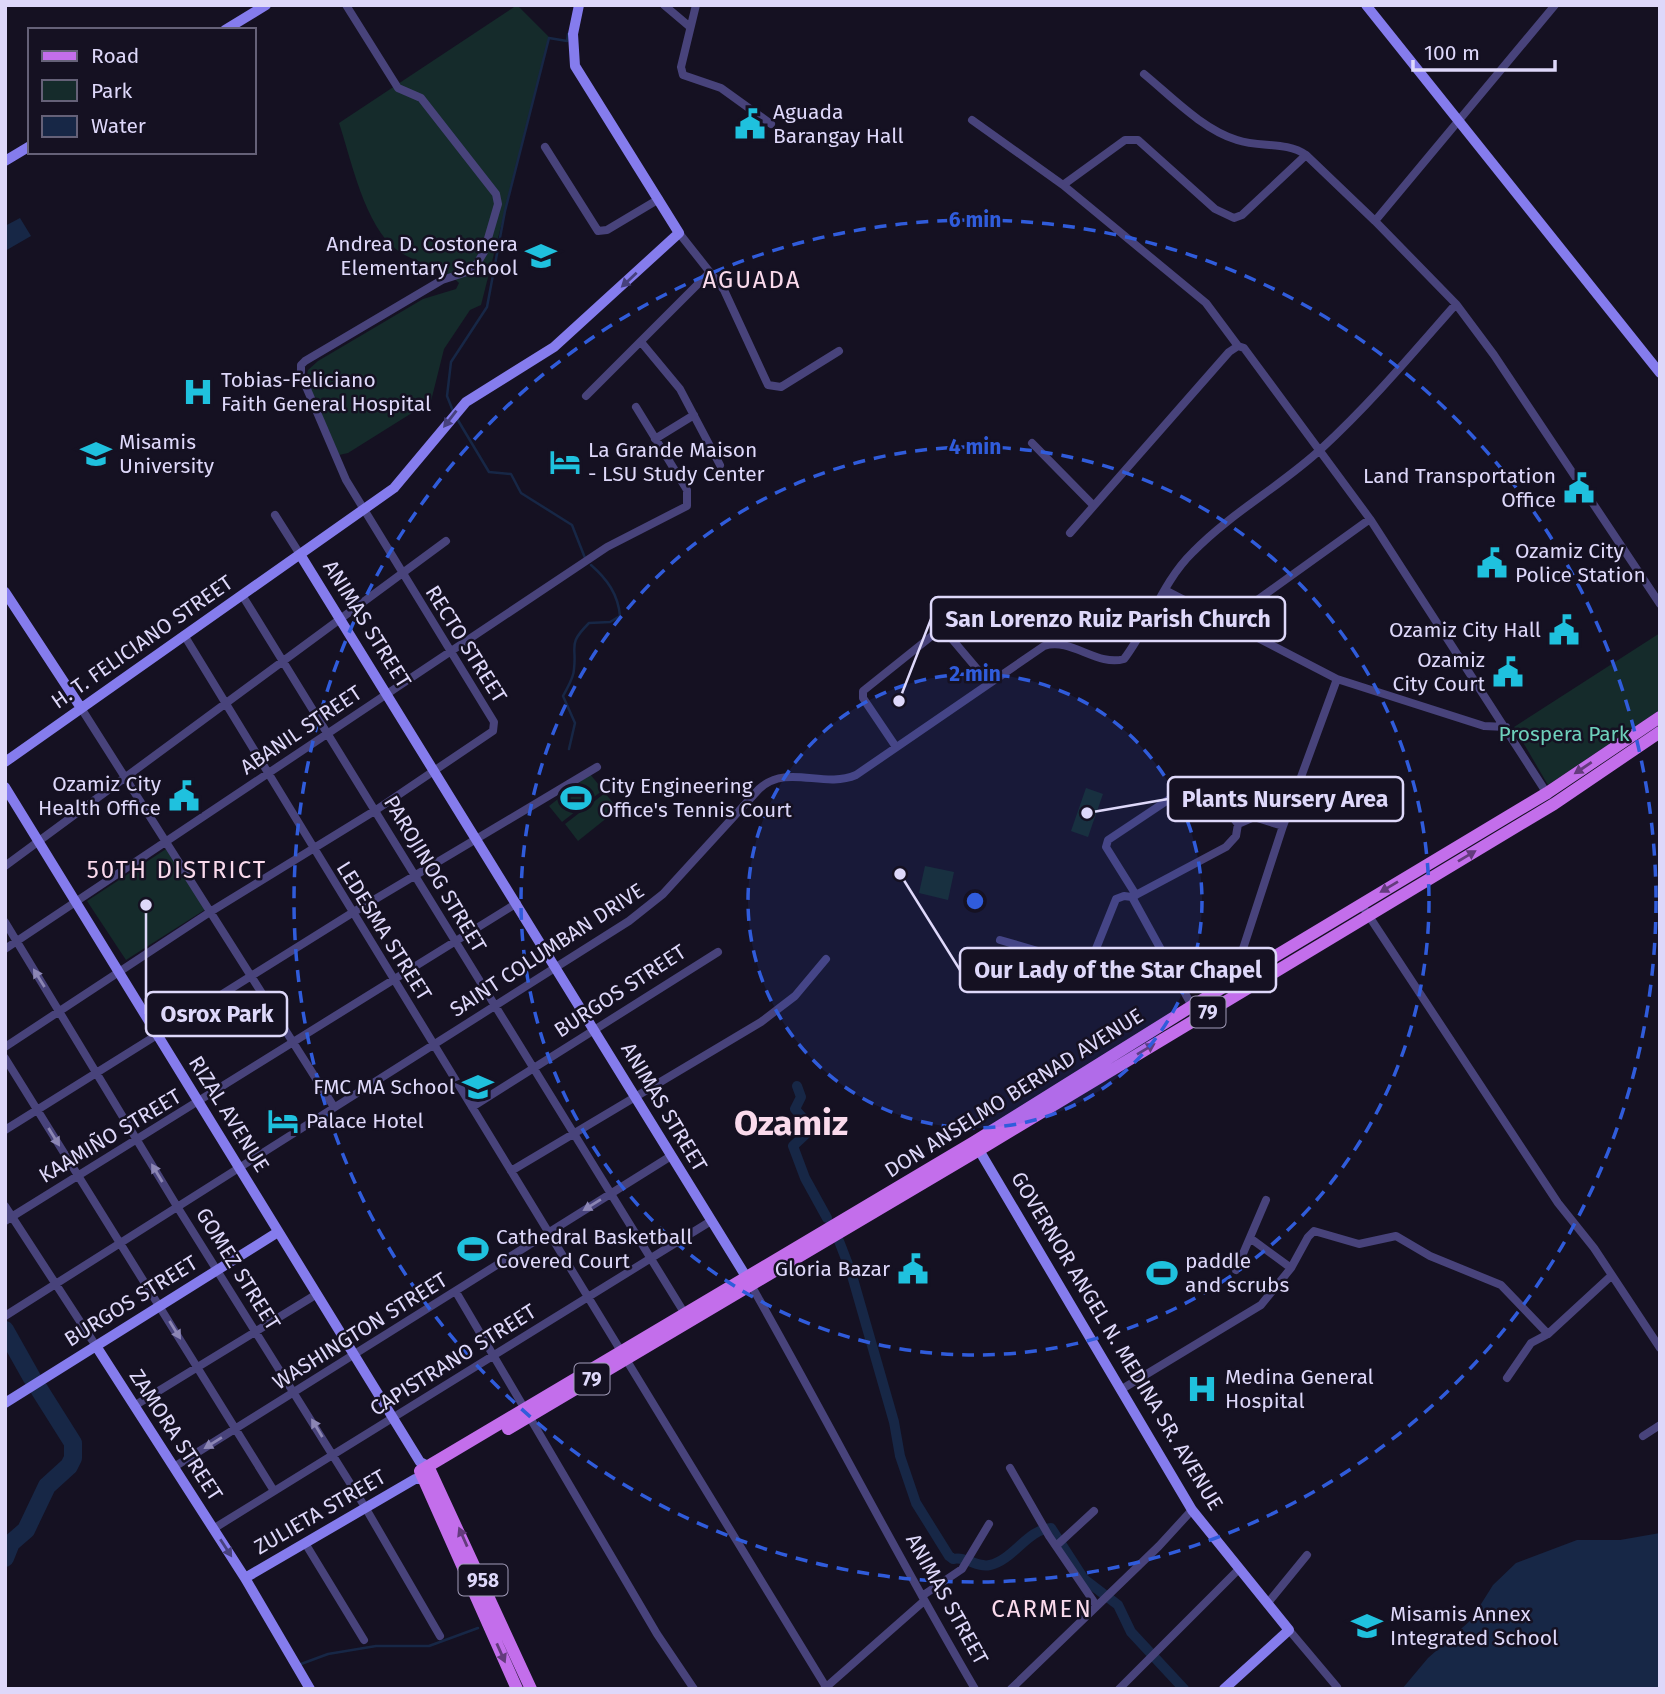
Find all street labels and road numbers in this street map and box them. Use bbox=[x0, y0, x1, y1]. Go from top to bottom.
street label: ANIMAS STREET bbox=[317, 555, 417, 693]
street label: H. T. FELICIANO STREET bbox=[46, 569, 238, 714]
street label: RECTO STREET bbox=[420, 581, 512, 708]
street label: ABANIL STREET bbox=[235, 680, 367, 780]
street label: PAROJINOG STREET bbox=[378, 791, 492, 957]
street label: LEDESMA STREET bbox=[331, 857, 437, 1006]
street label: SAINT COLUMBAN DRIVE bbox=[445, 877, 649, 1023]
street label: BURGOS STREET bbox=[549, 939, 691, 1043]
road number: 79 bbox=[1190, 996, 1226, 1028]
street label: DON ANSELMO BERNAD AVENUE bbox=[880, 1003, 1148, 1183]
street label: ANIMAS STREET bbox=[615, 1038, 713, 1176]
street label: RIZAL AVENUE bbox=[183, 1051, 275, 1177]
street label: KAAMIÑO STREET bbox=[34, 1083, 186, 1189]
street label: GOVERNOR ANGEL N. MEDINA SR. AVENUE bbox=[1005, 1167, 1229, 1515]
street label: GOMEZ STREET bbox=[190, 1203, 286, 1335]
street label: BURGOS STREET bbox=[60, 1250, 202, 1352]
street label: WASHINGTON STREET bbox=[268, 1267, 452, 1395]
street label: CAPISTRANO STREET bbox=[365, 1298, 541, 1422]
street label: ZAMORA STREET bbox=[124, 1364, 228, 1506]
road number: 79 bbox=[574, 1364, 610, 1394]
street label: ZULIETA STREET bbox=[249, 1464, 391, 1560]
street label: ANIMAS STREET bbox=[900, 1529, 994, 1669]
road number: 958 bbox=[458, 1564, 508, 1596]

